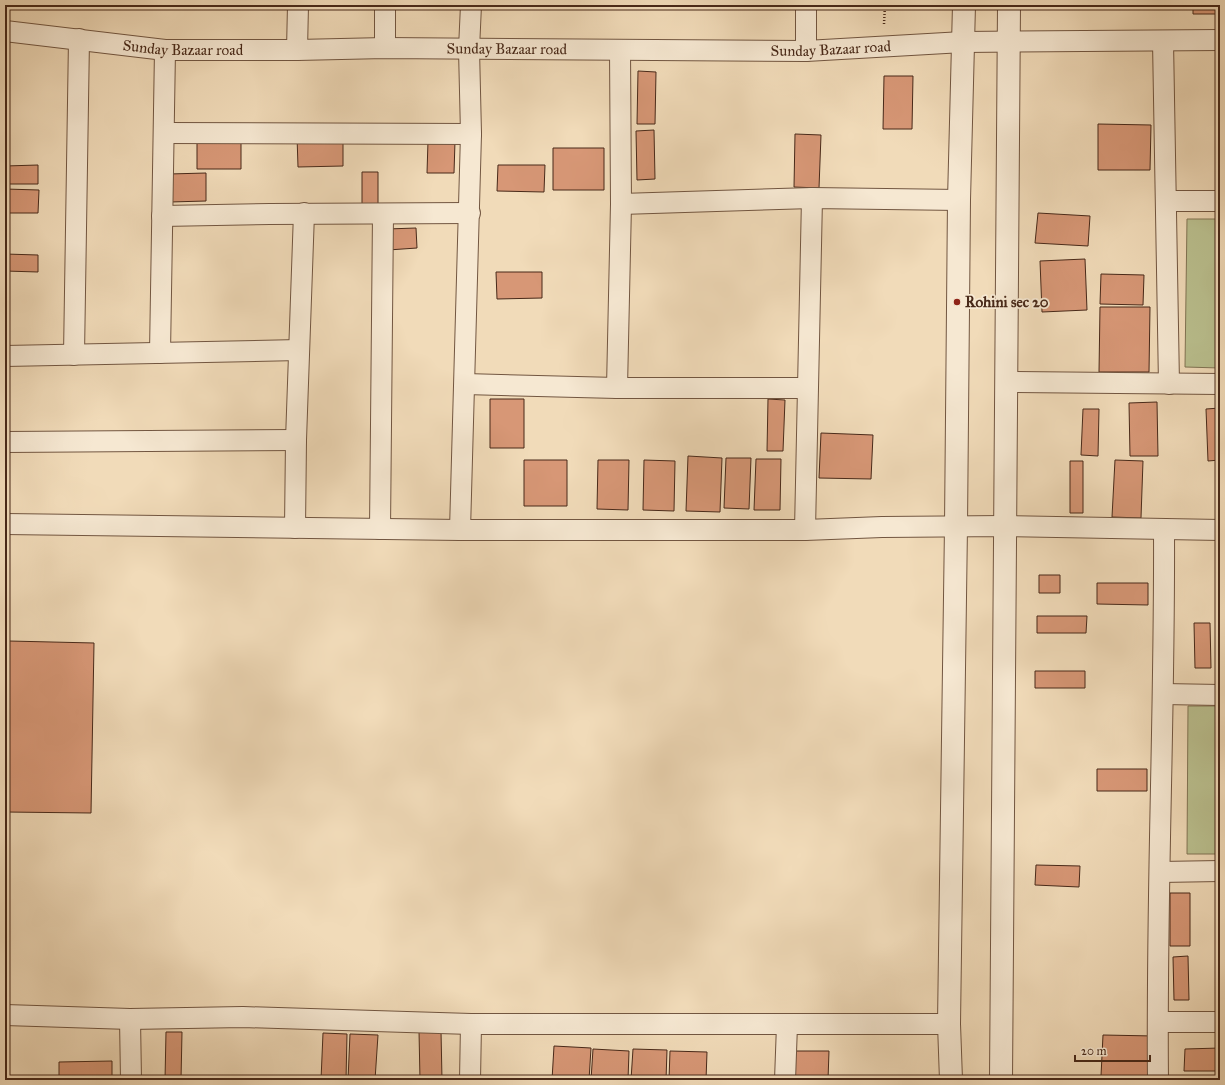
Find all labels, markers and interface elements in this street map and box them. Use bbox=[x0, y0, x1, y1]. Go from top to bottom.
street label: Sunday Bazaar road bbox=[122, 36, 244, 59]
street label: Sunday Bazaar road bbox=[770, 37, 892, 60]
street label: Sunday Bazaar road bbox=[446, 39, 568, 58]
place label: Rohini sec 20 bbox=[965, 293, 1049, 311]
marker: Rohini sec 20 bbox=[952, 297, 962, 307]
scale bar bbox=[1075, 1037, 1150, 1063]
text: 20 m bbox=[1081, 1044, 1107, 1058]

